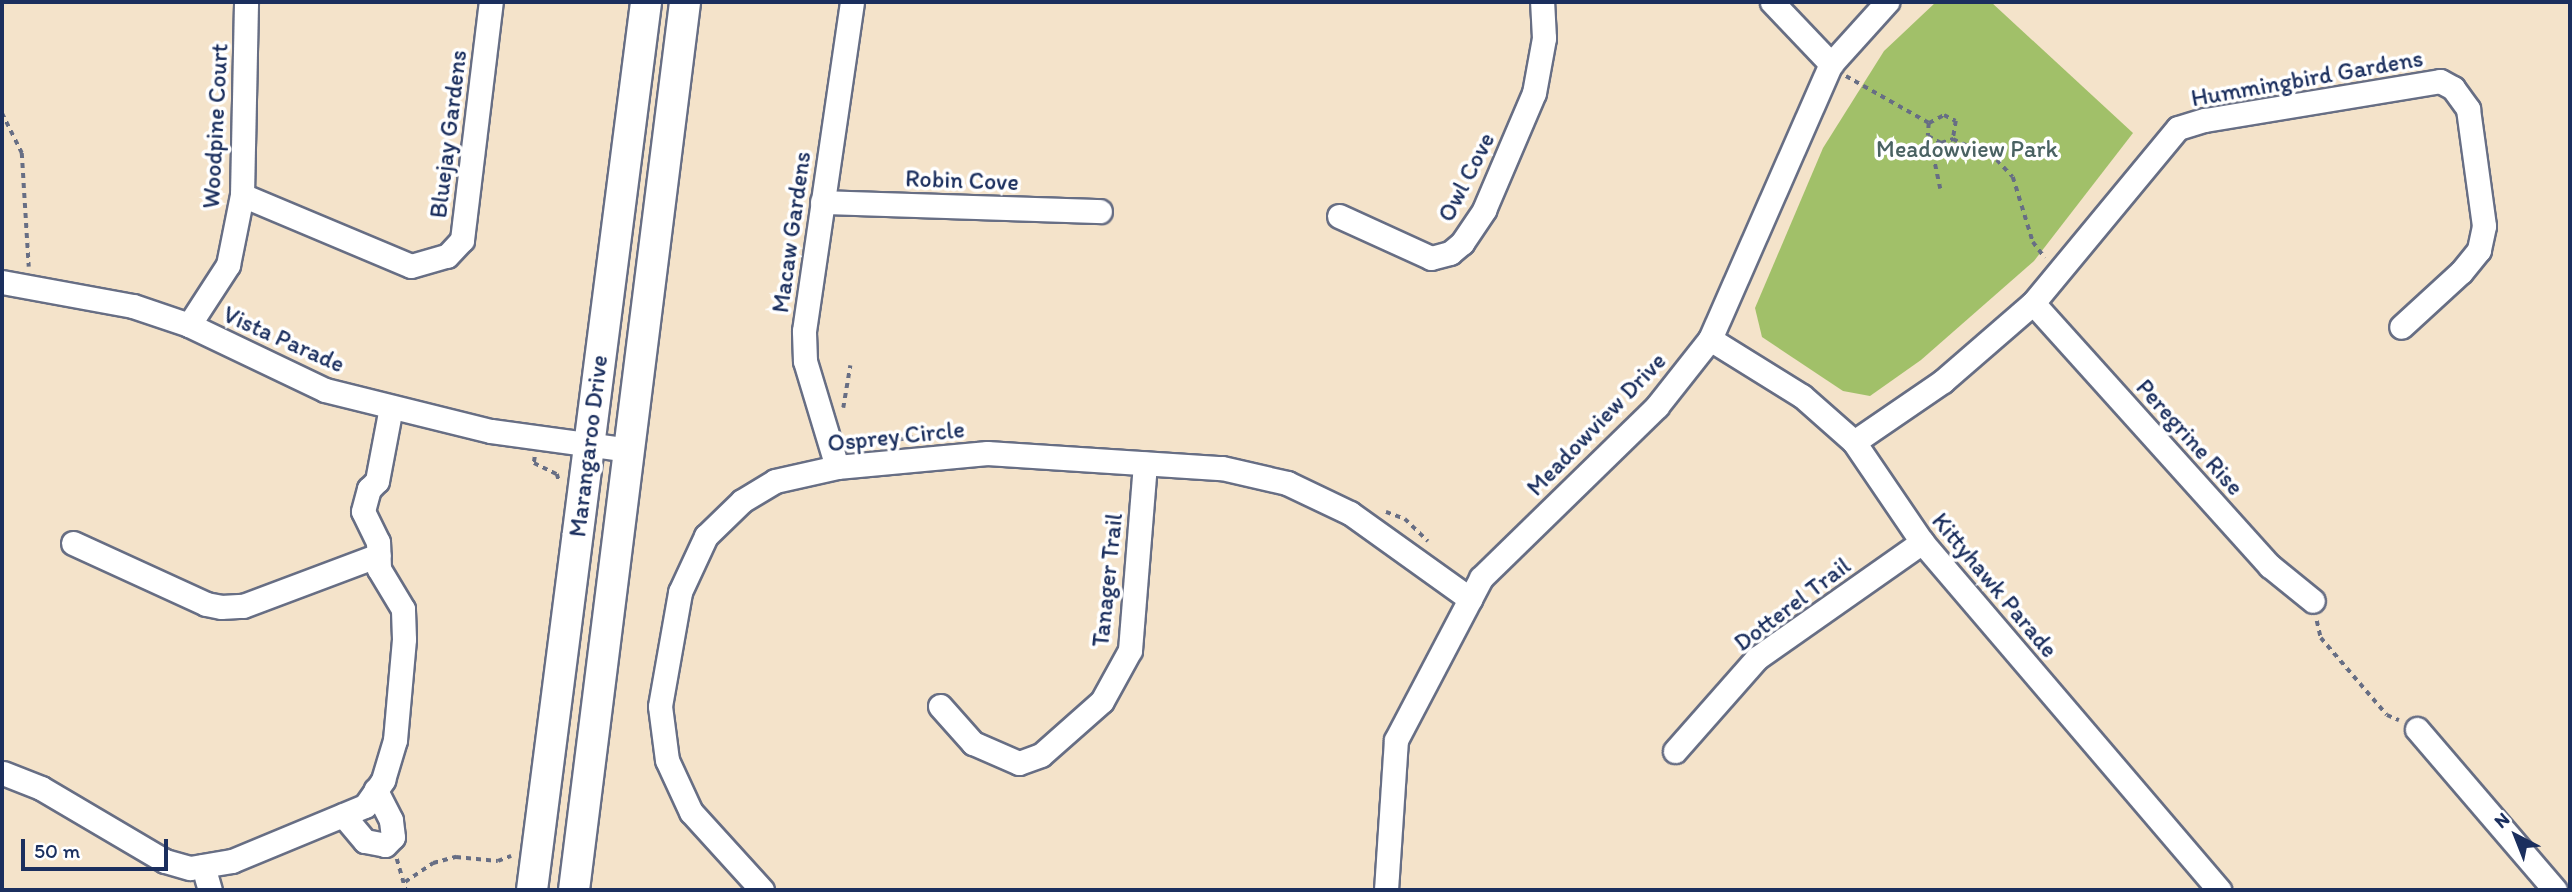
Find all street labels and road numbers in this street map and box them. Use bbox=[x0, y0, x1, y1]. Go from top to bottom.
street label: Woodpine Court bbox=[196, 43, 234, 209]
street label: Hummingbird Gardens bbox=[2189, 43, 2425, 113]
street label: Bluejay Gardens bbox=[423, 48, 473, 220]
street label: Owl Cove bbox=[1431, 128, 1501, 226]
street label: Macaw Gardens bbox=[765, 149, 817, 315]
street label: Robin Cove bbox=[905, 164, 1019, 196]
street label: Vista Parade bbox=[220, 300, 348, 378]
street label: Meadowview Drive bbox=[1520, 346, 1672, 502]
street label: Marangaroo Drive bbox=[563, 353, 613, 539]
street label: Peregrine Rise bbox=[2130, 373, 2250, 501]
street label: Osprey Circle bbox=[826, 414, 966, 458]
street label: Kittyhawk Parade bbox=[1926, 507, 2064, 663]
street label: Tanager Trail bbox=[1086, 512, 1128, 648]
street label: Dotterel Trail bbox=[1729, 551, 1855, 657]

